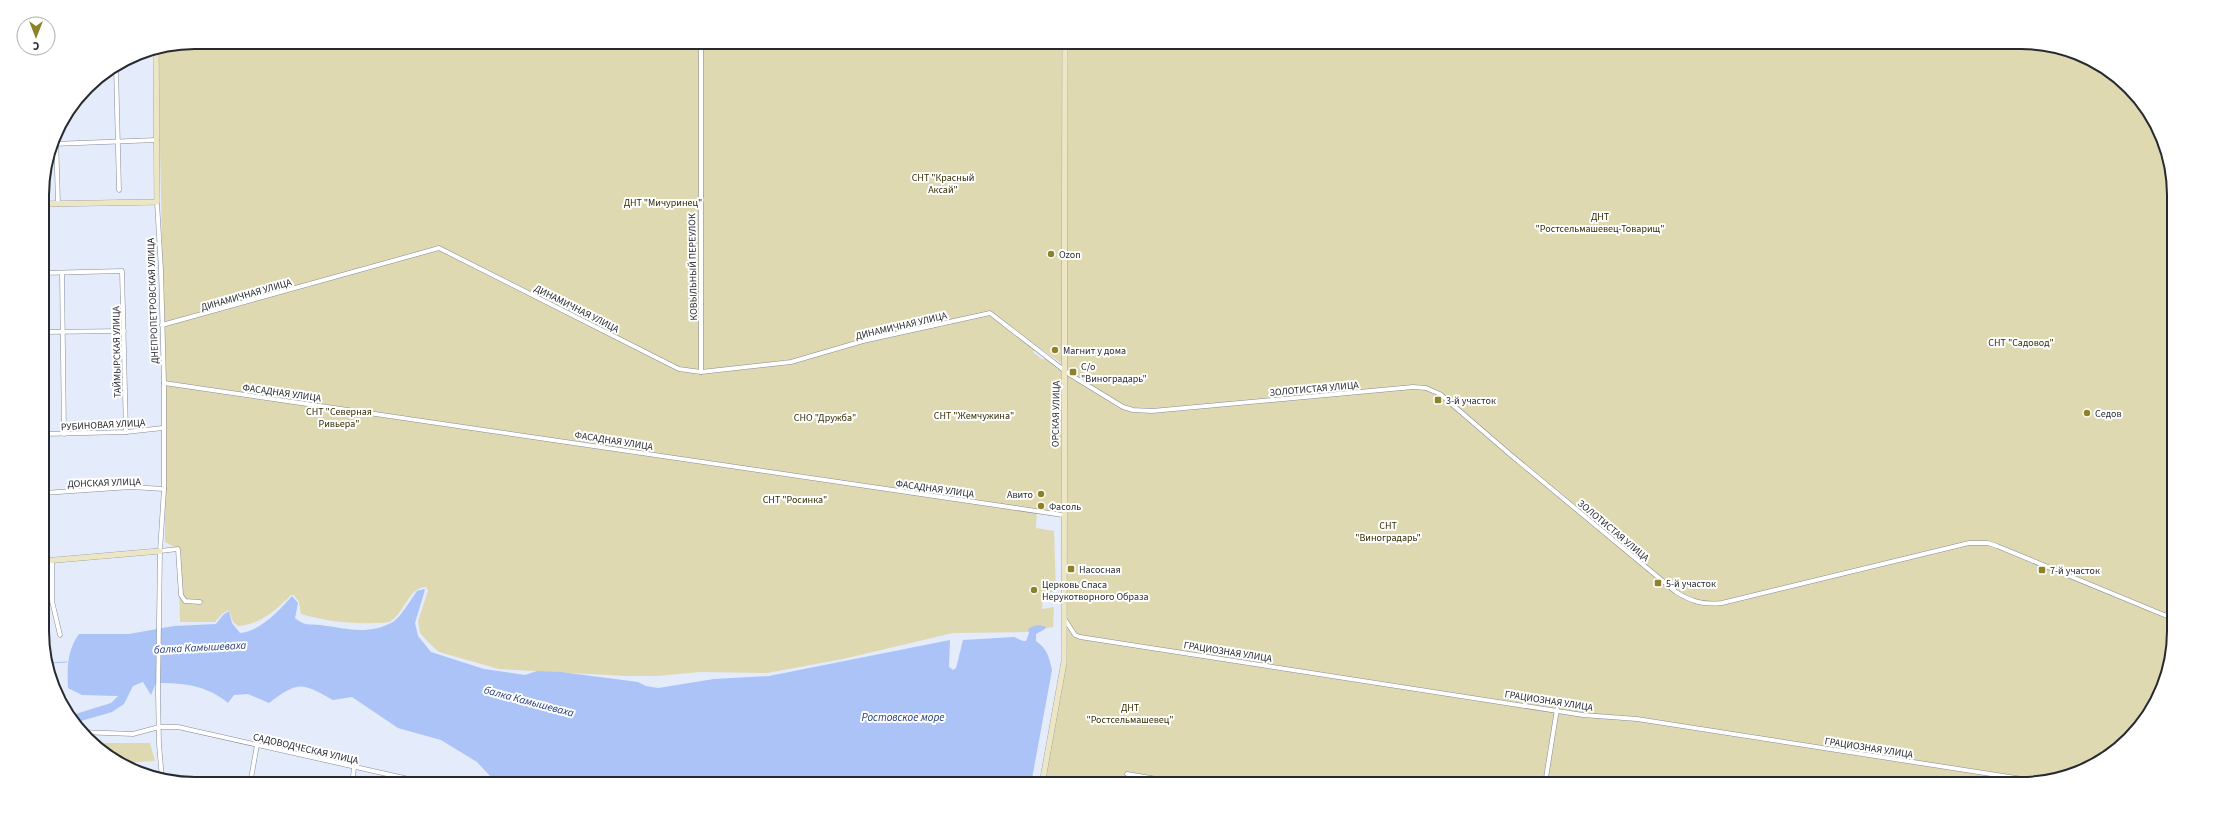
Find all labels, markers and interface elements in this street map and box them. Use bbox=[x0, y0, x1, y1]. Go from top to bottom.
north arrow bbox=[16, 16, 56, 56]
text: С bbox=[32, 38, 39, 53]
park label: СНТ "Красный Аксай" bbox=[912, 171, 974, 197]
park label: ДНТ "Мичуринец" bbox=[624, 196, 702, 210]
park label: ДНТ "Ростсельмашевец-Товарищ" bbox=[1536, 210, 1664, 236]
street label: КОВЫЛЬНЫЙ ПЕРЕУЛОК bbox=[685, 213, 701, 321]
street label: ДНЕПРОПЕТРОВСКАЯ УЛИЦА bbox=[144, 237, 162, 364]
place label: Ozon bbox=[1059, 248, 1081, 262]
marker: Ozon bbox=[1046, 249, 1056, 259]
street label: ДИНАМИЧНАЯ УЛИЦА bbox=[199, 275, 294, 315]
street label: ДИНАМИЧНАЯ УЛИЦА bbox=[532, 281, 622, 337]
street label: ТАЙМЫРСКАЯ УЛИЦА bbox=[109, 305, 125, 398]
street label: ДИНАМИЧНАЯ УЛИЦА bbox=[854, 308, 949, 343]
park label: СНТ "Садовод" bbox=[1988, 336, 2054, 350]
place label: Магнит у дома bbox=[1063, 344, 1126, 358]
marker: Магнит у дома bbox=[1050, 345, 1060, 355]
place label: С/о "Виноградарь" bbox=[1081, 360, 1147, 386]
marker: С/о "Виноградарь" bbox=[1068, 367, 1078, 377]
street label: ЗОЛОТИСТАЯ УЛИЦА bbox=[1269, 378, 1360, 400]
street label: ОРСКАЯ УЛИЦА bbox=[1048, 380, 1064, 447]
street label: ФАСАДНАЯ УЛИЦА bbox=[242, 381, 323, 406]
place label: 3-й участок bbox=[1446, 394, 1496, 408]
marker: 3-й участок bbox=[1433, 395, 1443, 405]
park label: СНТ "Северная Ривьера" bbox=[306, 405, 372, 431]
place label: Седов bbox=[2095, 407, 2122, 421]
marker: Седов bbox=[2082, 408, 2092, 418]
park label: СНТ "Жемчужина" bbox=[934, 409, 1014, 423]
park label: СНО "Дружба" bbox=[794, 411, 856, 425]
street label: РУБИНОВАЯ УЛИЦА bbox=[60, 416, 146, 434]
street label: ФАСАДНАЯ УЛИЦА bbox=[574, 428, 655, 454]
street label: ДОНСКАЯ УЛИЦА bbox=[67, 475, 142, 491]
street label: ФАСАДНАЯ УЛИЦА bbox=[895, 477, 976, 502]
place label: Авито bbox=[1007, 488, 1033, 502]
marker: Авито bbox=[1036, 489, 1046, 499]
park label: СНТ "Росинка" bbox=[763, 493, 827, 507]
street label: ЗОЛОТИСТАЯ УЛИЦА bbox=[1575, 497, 1653, 565]
place label: Фасоль bbox=[1049, 500, 1081, 514]
marker: Фасоль bbox=[1036, 501, 1046, 511]
park label: СНТ "Виноградарь" bbox=[1355, 519, 1421, 545]
place label: Насосная bbox=[1079, 563, 1121, 577]
marker: Насосная bbox=[1066, 564, 1076, 574]
place label: 7-й участок bbox=[2050, 564, 2100, 578]
marker: 7-й участок bbox=[2037, 565, 2047, 575]
place label: 5-й участок bbox=[1666, 577, 1716, 591]
place label: Церковь Спаса Нерукотворного Образа bbox=[1042, 578, 1149, 604]
marker: 5-й участок bbox=[1653, 578, 1663, 588]
marker: Церковь Спаса Нерукотворного Образа bbox=[1029, 585, 1039, 595]
water label: балка Камышеваха bbox=[153, 638, 247, 657]
street label: ГРАЦИОЗНАЯ УЛИЦА bbox=[1183, 638, 1274, 666]
water label: балка Камышеваха bbox=[482, 682, 576, 721]
street label: ГРАЦИОЗНАЯ УЛИЦА bbox=[1504, 687, 1595, 715]
park label: ДНТ "Ростсельмашевец" bbox=[1086, 701, 1174, 727]
water label: Ростовское море bbox=[861, 710, 945, 725]
street label: САДОВОДЧЕСКАЯ УЛИЦА bbox=[252, 730, 360, 768]
street label: ГРАЦИОЗНАЯ УЛИЦА bbox=[1824, 734, 1915, 762]

